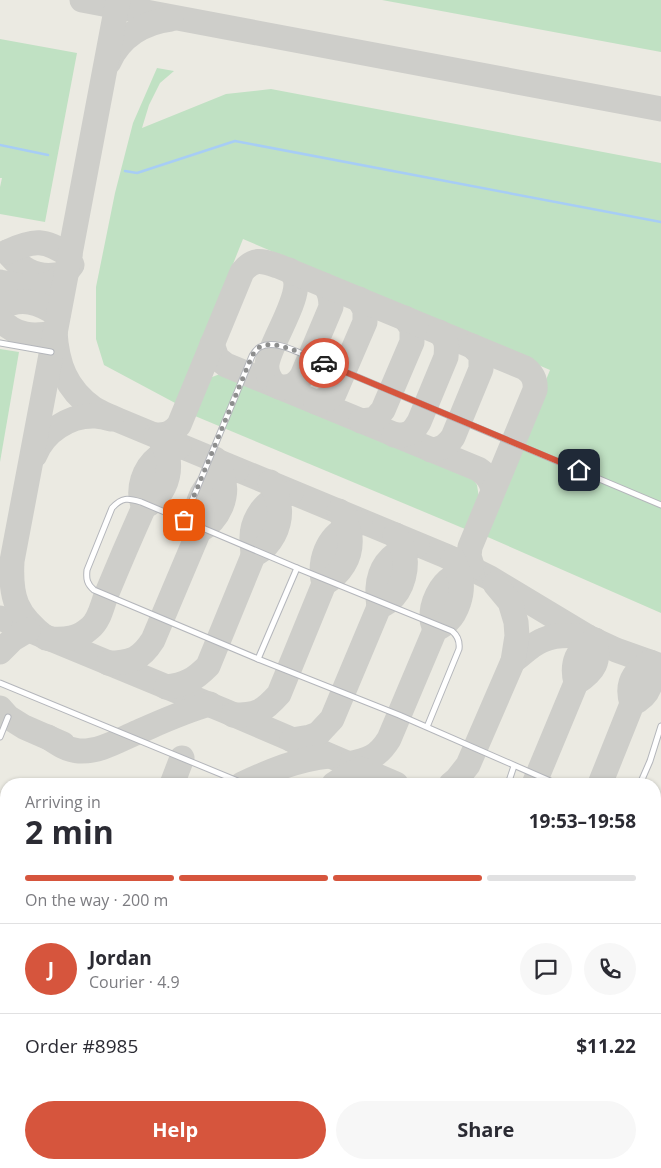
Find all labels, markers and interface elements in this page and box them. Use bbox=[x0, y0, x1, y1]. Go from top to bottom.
courier bbox=[299, 338, 349, 388]
icon: car bbox=[310, 349, 338, 377]
pin bbox=[558, 449, 600, 491]
icon: home bbox=[565, 456, 593, 484]
pin bbox=[163, 499, 205, 541]
icon: bag bbox=[170, 506, 198, 534]
text: Arriving in bbox=[25, 791, 101, 813]
text: 19:53–19:58 bbox=[529, 808, 636, 834]
text: 2 min bbox=[25, 810, 114, 853]
text: On the way · 200 m bbox=[25, 889, 168, 911]
button: chat bbox=[520, 943, 572, 995]
button: phone bbox=[584, 943, 636, 995]
text: Jordan bbox=[89, 945, 152, 971]
text: J bbox=[48, 956, 54, 982]
text: Courier · 4.9 bbox=[89, 971, 180, 993]
text: Order #8985 bbox=[25, 1033, 138, 1059]
text: $11.22 bbox=[576, 1033, 636, 1059]
button: Help bbox=[25, 1101, 326, 1159]
button: Share bbox=[336, 1101, 636, 1159]

